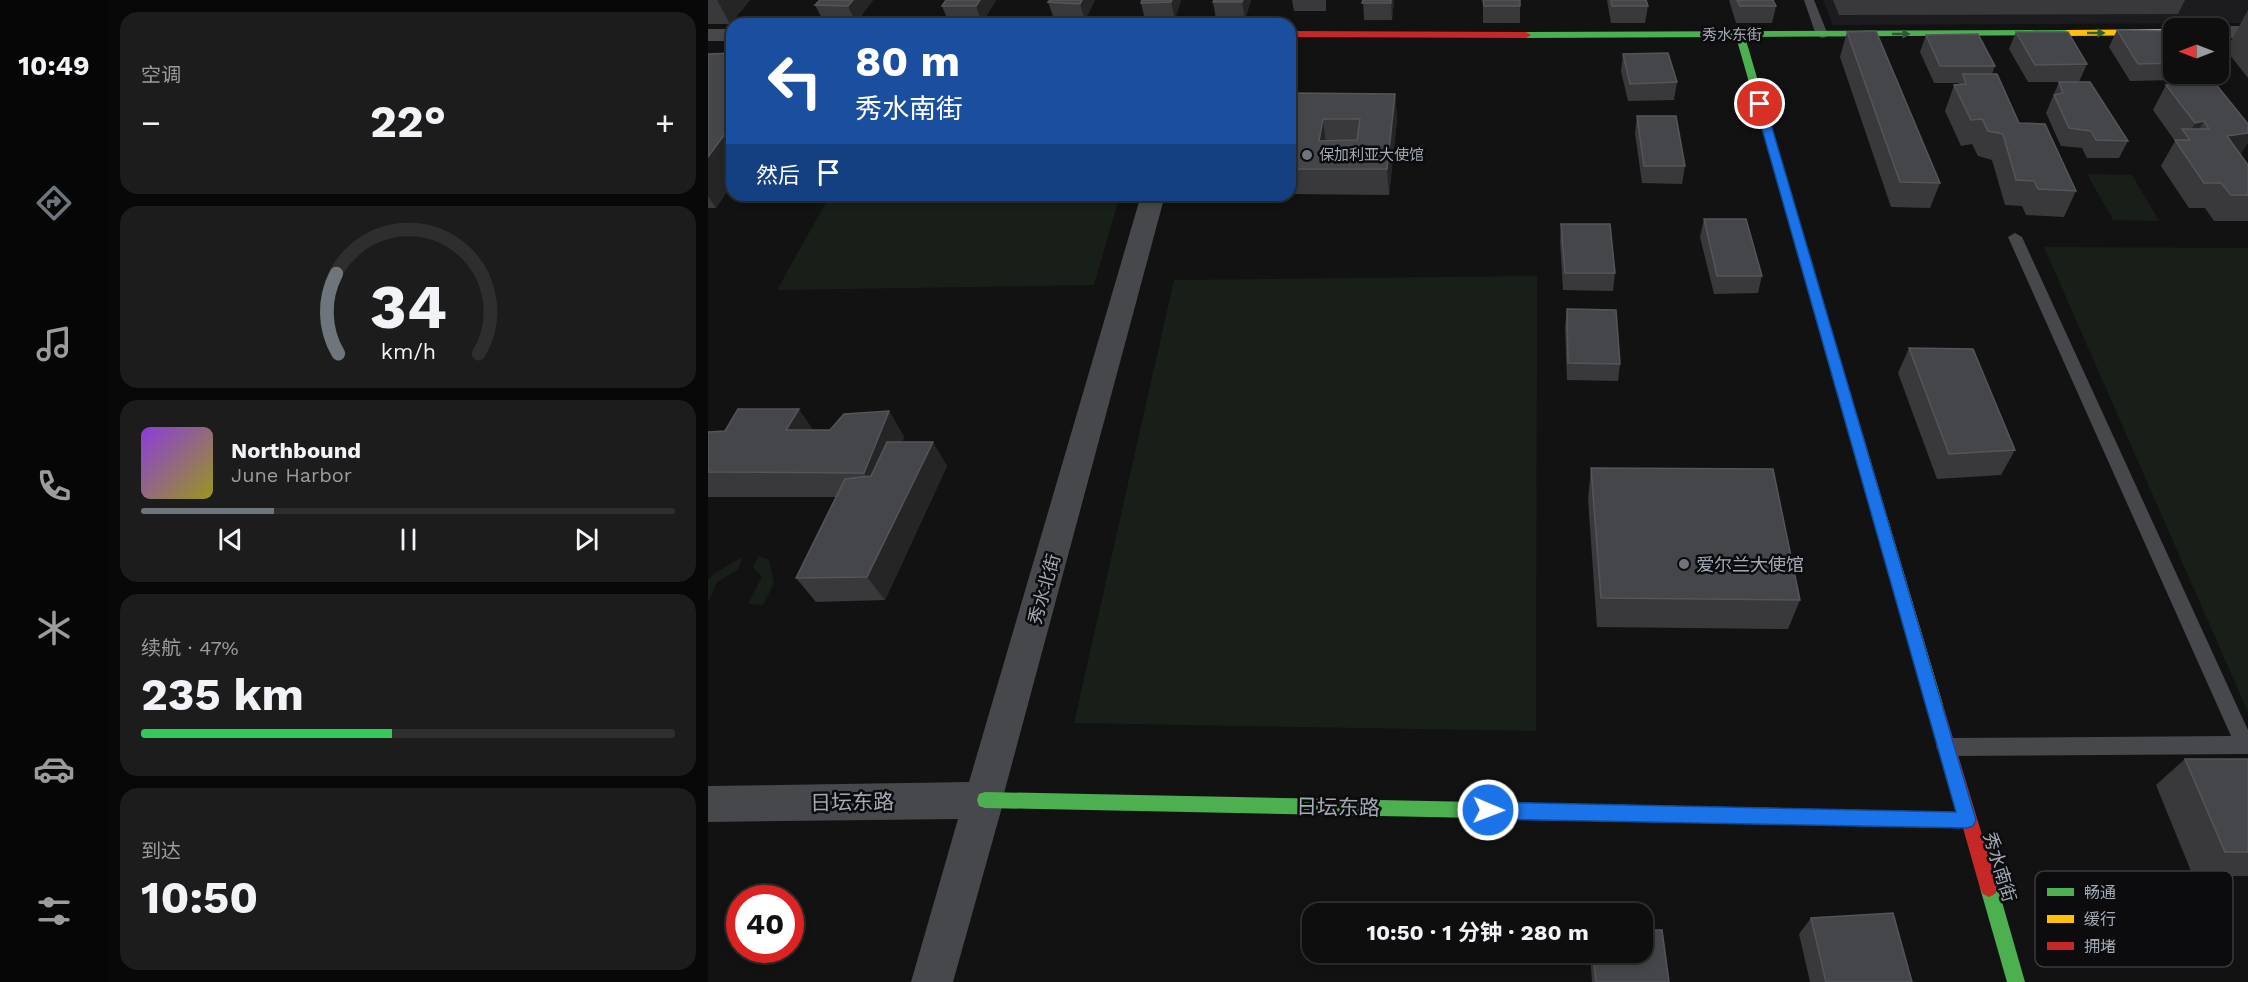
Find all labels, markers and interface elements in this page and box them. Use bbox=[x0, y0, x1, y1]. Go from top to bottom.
north arrow bbox=[2163, 18, 2229, 84]
map controls bbox=[2163, 18, 2229, 84]
street label: 秀水东街 bbox=[1702, 26, 1762, 44]
one-way arrow bbox=[2087, 28, 2106, 38]
one-way arrow bbox=[1892, 29, 1911, 39]
text: 80 m bbox=[855, 37, 960, 86]
icon: left bbox=[756, 42, 834, 120]
text: 10:49 bbox=[18, 50, 90, 82]
text: 空调 bbox=[141, 63, 181, 87]
pin bbox=[1734, 78, 1785, 129]
icon: arrive bbox=[1743, 87, 1776, 120]
text: 秀水南街 bbox=[855, 93, 963, 125]
text: 22° bbox=[370, 95, 446, 148]
text: − bbox=[141, 103, 161, 142]
text: + bbox=[655, 103, 675, 142]
place label: 保加利亚大使馆 bbox=[1319, 146, 1424, 164]
marker: 保加利亚大使馆 bbox=[1300, 148, 1314, 162]
icon: arrive bbox=[812, 156, 845, 189]
text: 然后 bbox=[756, 163, 800, 188]
icon: directions bbox=[33, 182, 75, 224]
text: 34 bbox=[369, 270, 447, 343]
icon: music bbox=[33, 323, 75, 365]
text: km/h bbox=[380, 339, 436, 364]
text: Northbound bbox=[231, 438, 361, 463]
text: June Harbor bbox=[231, 463, 352, 487]
icon: phone bbox=[33, 465, 75, 507]
icon: previous bbox=[214, 523, 247, 556]
icon: pause bbox=[392, 523, 425, 556]
icon: next bbox=[570, 523, 603, 556]
street label: 秀水北街 bbox=[1024, 552, 1064, 626]
place label: 爱尔兰大使馆 bbox=[1696, 554, 1804, 575]
marker: 爱尔兰大使馆 bbox=[1677, 557, 1691, 571]
icon: climate bbox=[33, 607, 75, 649]
text: 续航 · 47% bbox=[141, 636, 239, 660]
text: 235 km bbox=[141, 668, 304, 721]
icon: car bbox=[33, 748, 75, 790]
position arrow bbox=[1456, 778, 1520, 842]
street label: 日坛东路 bbox=[810, 789, 894, 815]
street label: 日坛东路 bbox=[1296, 794, 1380, 820]
street label: 秀水南街 bbox=[1979, 830, 2021, 904]
text: 到达 bbox=[141, 839, 181, 863]
text: 10:50 bbox=[141, 871, 258, 924]
legend bbox=[2035, 871, 2233, 967]
text: 畅通 bbox=[2084, 883, 2116, 902]
speed limit sign: 40 bbox=[726, 885, 804, 963]
icon: filters bbox=[33, 890, 75, 932]
text: 缓行 bbox=[2084, 910, 2116, 929]
text: 10:50 · 1 分钟 · 280 m bbox=[1366, 920, 1589, 945]
text: 拥堵 bbox=[2084, 937, 2116, 956]

